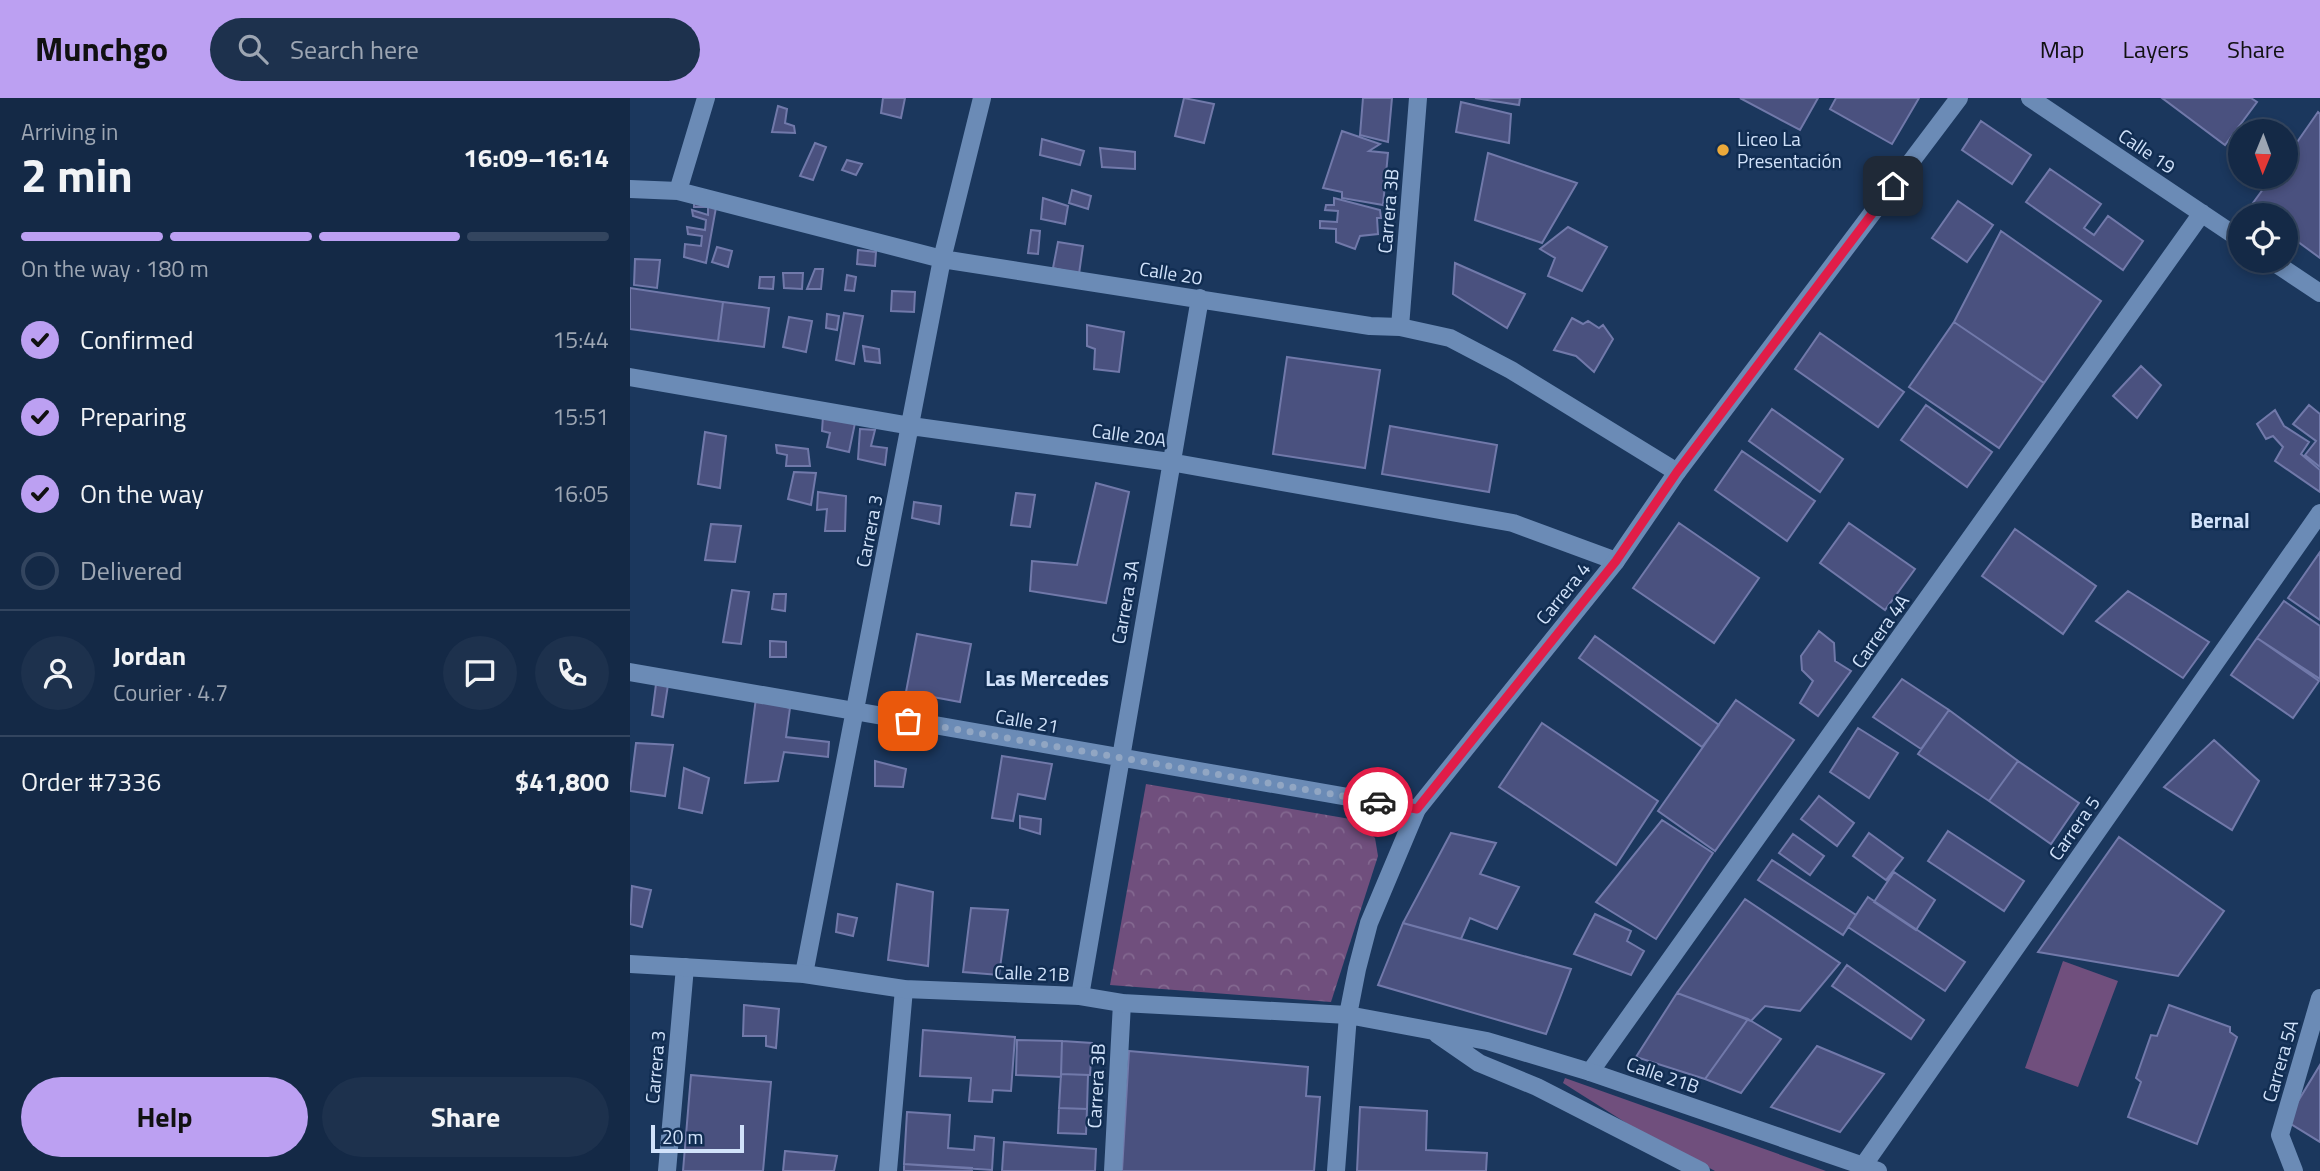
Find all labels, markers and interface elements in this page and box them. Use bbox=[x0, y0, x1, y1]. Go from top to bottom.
search box bbox=[210, 18, 700, 81]
text: Munchgo bbox=[35, 24, 168, 74]
icon: search bbox=[234, 30, 272, 68]
text: Search here bbox=[290, 30, 419, 69]
text: Map bbox=[2040, 31, 2085, 67]
text: Layers bbox=[2123, 31, 2189, 67]
text: Share bbox=[2227, 31, 2285, 67]
text: Arriving in bbox=[21, 114, 118, 149]
north arrow bbox=[2228, 119, 2298, 189]
map controls bbox=[2228, 119, 2298, 273]
street label: Calle 19 bbox=[2113, 121, 2182, 180]
place label: Liceo La Presentación bbox=[1737, 124, 1842, 175]
text: 16:09–16:14 bbox=[463, 138, 609, 177]
text: 2 min bbox=[21, 140, 133, 210]
marker: Liceo La Presentación bbox=[1715, 142, 1731, 158]
pin bbox=[1863, 156, 1923, 216]
street label: Carrera 3B bbox=[1369, 167, 1406, 255]
icon: home bbox=[1874, 167, 1912, 205]
button: locate bbox=[2228, 203, 2298, 273]
text: On the way · 180 m bbox=[21, 251, 209, 286]
street label: Calle 20 bbox=[1137, 253, 1205, 292]
text: Confirmed bbox=[80, 320, 194, 359]
icon: check bbox=[21, 321, 59, 359]
text: 15:44 bbox=[552, 322, 609, 357]
text: Preparing bbox=[80, 397, 186, 436]
icon: check bbox=[21, 398, 59, 436]
text: 15:51 bbox=[552, 399, 609, 434]
street label: Calle 20A bbox=[1090, 415, 1168, 454]
text: On the way bbox=[80, 474, 204, 513]
icon: check bbox=[21, 475, 59, 513]
text: 16:05 bbox=[552, 476, 609, 511]
street label: Carrera 3 bbox=[847, 492, 890, 570]
district label: Bernal bbox=[2190, 504, 2250, 536]
text: Delivered bbox=[80, 551, 183, 590]
street label: Carrera 4 bbox=[1528, 555, 1597, 630]
street label: Carrera 3A bbox=[1103, 558, 1146, 646]
street label: Carrera 4A bbox=[1843, 588, 1916, 674]
button: person bbox=[21, 636, 95, 710]
text: Jordan bbox=[113, 636, 186, 675]
button: chat bbox=[443, 636, 517, 710]
button: phone bbox=[535, 636, 609, 710]
district label: Las Mercedes bbox=[985, 662, 1109, 694]
text: Courier · 4.7 bbox=[113, 675, 228, 710]
pin bbox=[878, 691, 938, 751]
street label: Calle 21 bbox=[993, 701, 1061, 740]
icon: bag bbox=[889, 702, 927, 740]
text: Order #7336 bbox=[21, 762, 161, 801]
text: $41,800 bbox=[515, 762, 609, 801]
courier bbox=[1343, 767, 1413, 837]
icon: car bbox=[1359, 783, 1397, 821]
street label: Carrera 5 bbox=[2041, 789, 2106, 866]
street label: Calle 21B bbox=[994, 957, 1070, 988]
street label: Carrera 5A bbox=[2254, 1016, 2305, 1106]
street label: Carrera 3 bbox=[637, 1029, 672, 1105]
street label: Carrera 3B bbox=[1079, 1043, 1112, 1129]
street label: Calle 21B bbox=[1623, 1049, 1704, 1101]
button: Help bbox=[21, 1077, 308, 1157]
button: Share bbox=[322, 1077, 609, 1157]
scale bar bbox=[651, 1122, 744, 1154]
text: 20 m bbox=[662, 1122, 703, 1151]

